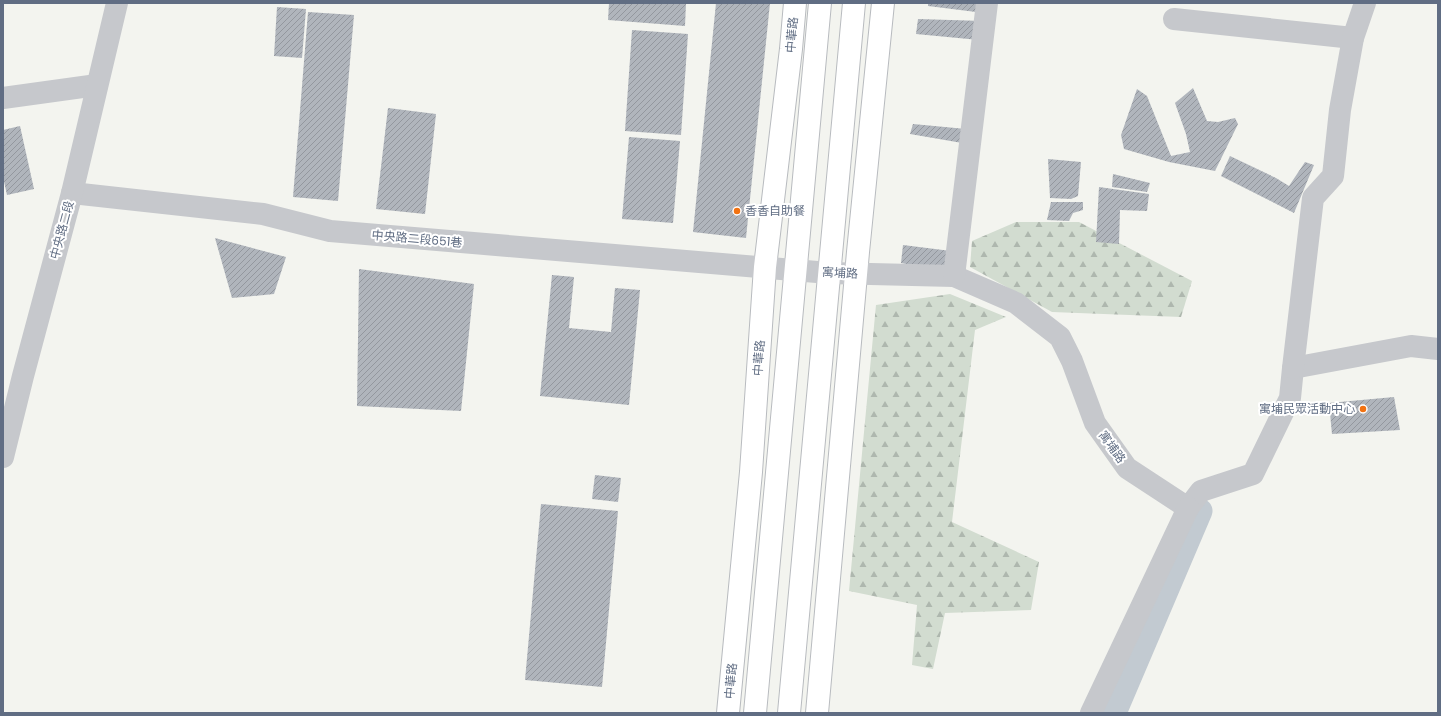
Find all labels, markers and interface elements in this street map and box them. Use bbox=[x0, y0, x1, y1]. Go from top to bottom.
street label: 中華路 bbox=[781, 16, 802, 54]
street label: 中央路二段 bbox=[46, 199, 77, 261]
place label: 香香自助餐 bbox=[745, 202, 805, 219]
marker: 香香自助餐 bbox=[732, 206, 742, 216]
street label: 中央路二段651巷 bbox=[371, 226, 463, 251]
street label: 寓埔路 bbox=[822, 263, 858, 282]
street label: 中華路 bbox=[749, 339, 768, 377]
place label: 寓埔民眾活動中心 bbox=[1259, 400, 1355, 417]
marker: 寓埔民眾活動中心 bbox=[1358, 404, 1368, 414]
street label: 寓埔路 bbox=[1095, 427, 1130, 466]
street label: 中華路 bbox=[720, 662, 741, 700]

